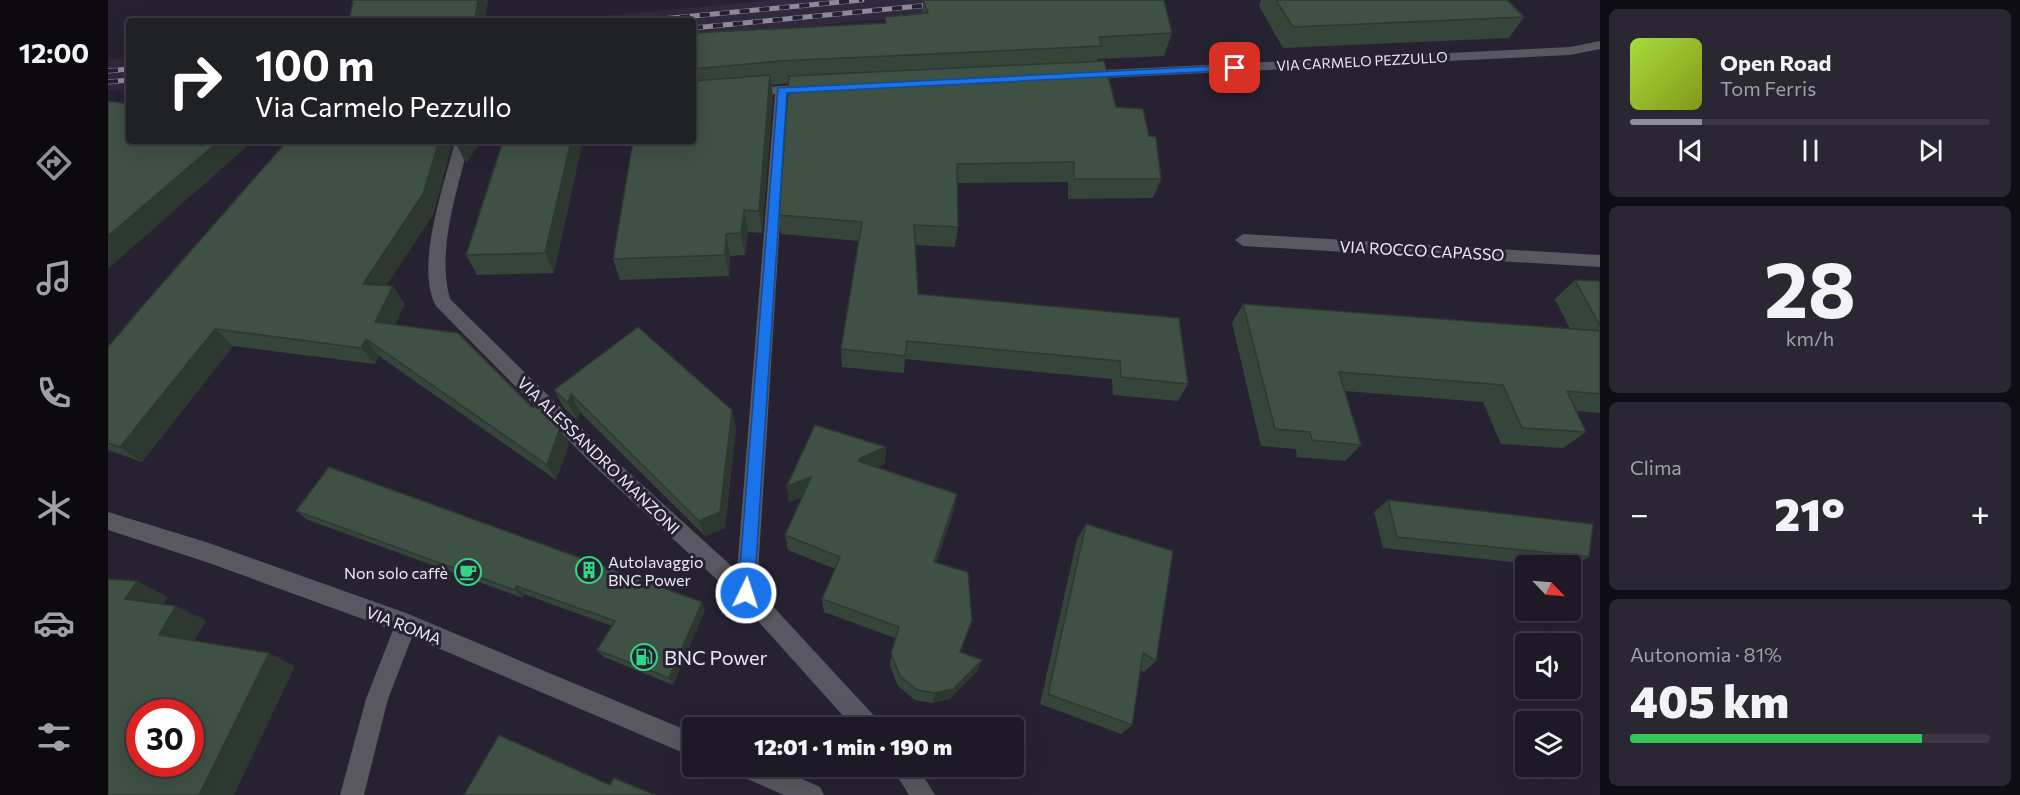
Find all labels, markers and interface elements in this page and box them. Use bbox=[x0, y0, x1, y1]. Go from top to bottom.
text: 12:00 bbox=[19, 36, 89, 69]
text: 100 m bbox=[255, 38, 375, 90]
icon: right bbox=[156, 42, 234, 120]
pin bbox=[1209, 42, 1260, 93]
street label: VIA CARMELO PEZZULLO bbox=[1276, 48, 1448, 74]
text: Open Road bbox=[1720, 49, 1831, 76]
icon: arrive bbox=[1218, 51, 1251, 84]
text: Tom Ferris bbox=[1720, 76, 1816, 100]
text: Via Carmelo Pezzullo bbox=[255, 90, 512, 123]
icon: previous bbox=[1674, 134, 1707, 167]
icon: pause bbox=[1794, 134, 1827, 167]
icon: next bbox=[1914, 134, 1947, 167]
icon: directions bbox=[33, 142, 75, 184]
street label: VIA ROCCO CAPASSO bbox=[1339, 236, 1505, 264]
text: 28 bbox=[1764, 239, 1856, 334]
icon: music bbox=[33, 257, 75, 299]
text: km/h bbox=[1786, 326, 1834, 350]
icon: phone bbox=[33, 372, 75, 414]
street label: VIA ALESSANDRO MANZONI bbox=[514, 372, 684, 538]
text: Clima bbox=[1630, 455, 1682, 479]
text: 21° bbox=[1774, 485, 1845, 540]
icon: climate bbox=[33, 487, 75, 529]
text: − bbox=[1630, 492, 1649, 533]
text: + bbox=[1971, 492, 1990, 533]
place label: Autolavaggio BNC Power bbox=[608, 552, 704, 589]
building icon: Autolavaggio BNC Power bbox=[574, 555, 604, 585]
north arrow bbox=[1515, 555, 1581, 621]
map controls bbox=[1515, 555, 1581, 777]
cafe icon: Non solo caffè bbox=[453, 557, 483, 587]
position arrow bbox=[714, 561, 778, 625]
place label: Non solo caffè bbox=[344, 563, 448, 582]
icon: car bbox=[33, 602, 75, 644]
street label: VIA ROMA bbox=[364, 602, 444, 648]
button: sound bbox=[1515, 633, 1581, 699]
fuel station icon: BNC Power bbox=[629, 642, 659, 672]
text: Autonomia · 81% bbox=[1630, 642, 1782, 666]
place label: BNC Power bbox=[664, 645, 768, 669]
text: 405 km bbox=[1630, 672, 1789, 727]
speed limit sign: 30 bbox=[126, 699, 204, 777]
button: layers bbox=[1515, 711, 1581, 777]
icon: filters bbox=[33, 716, 75, 758]
text: 12:01 · 1 min · 190 m bbox=[754, 733, 952, 760]

